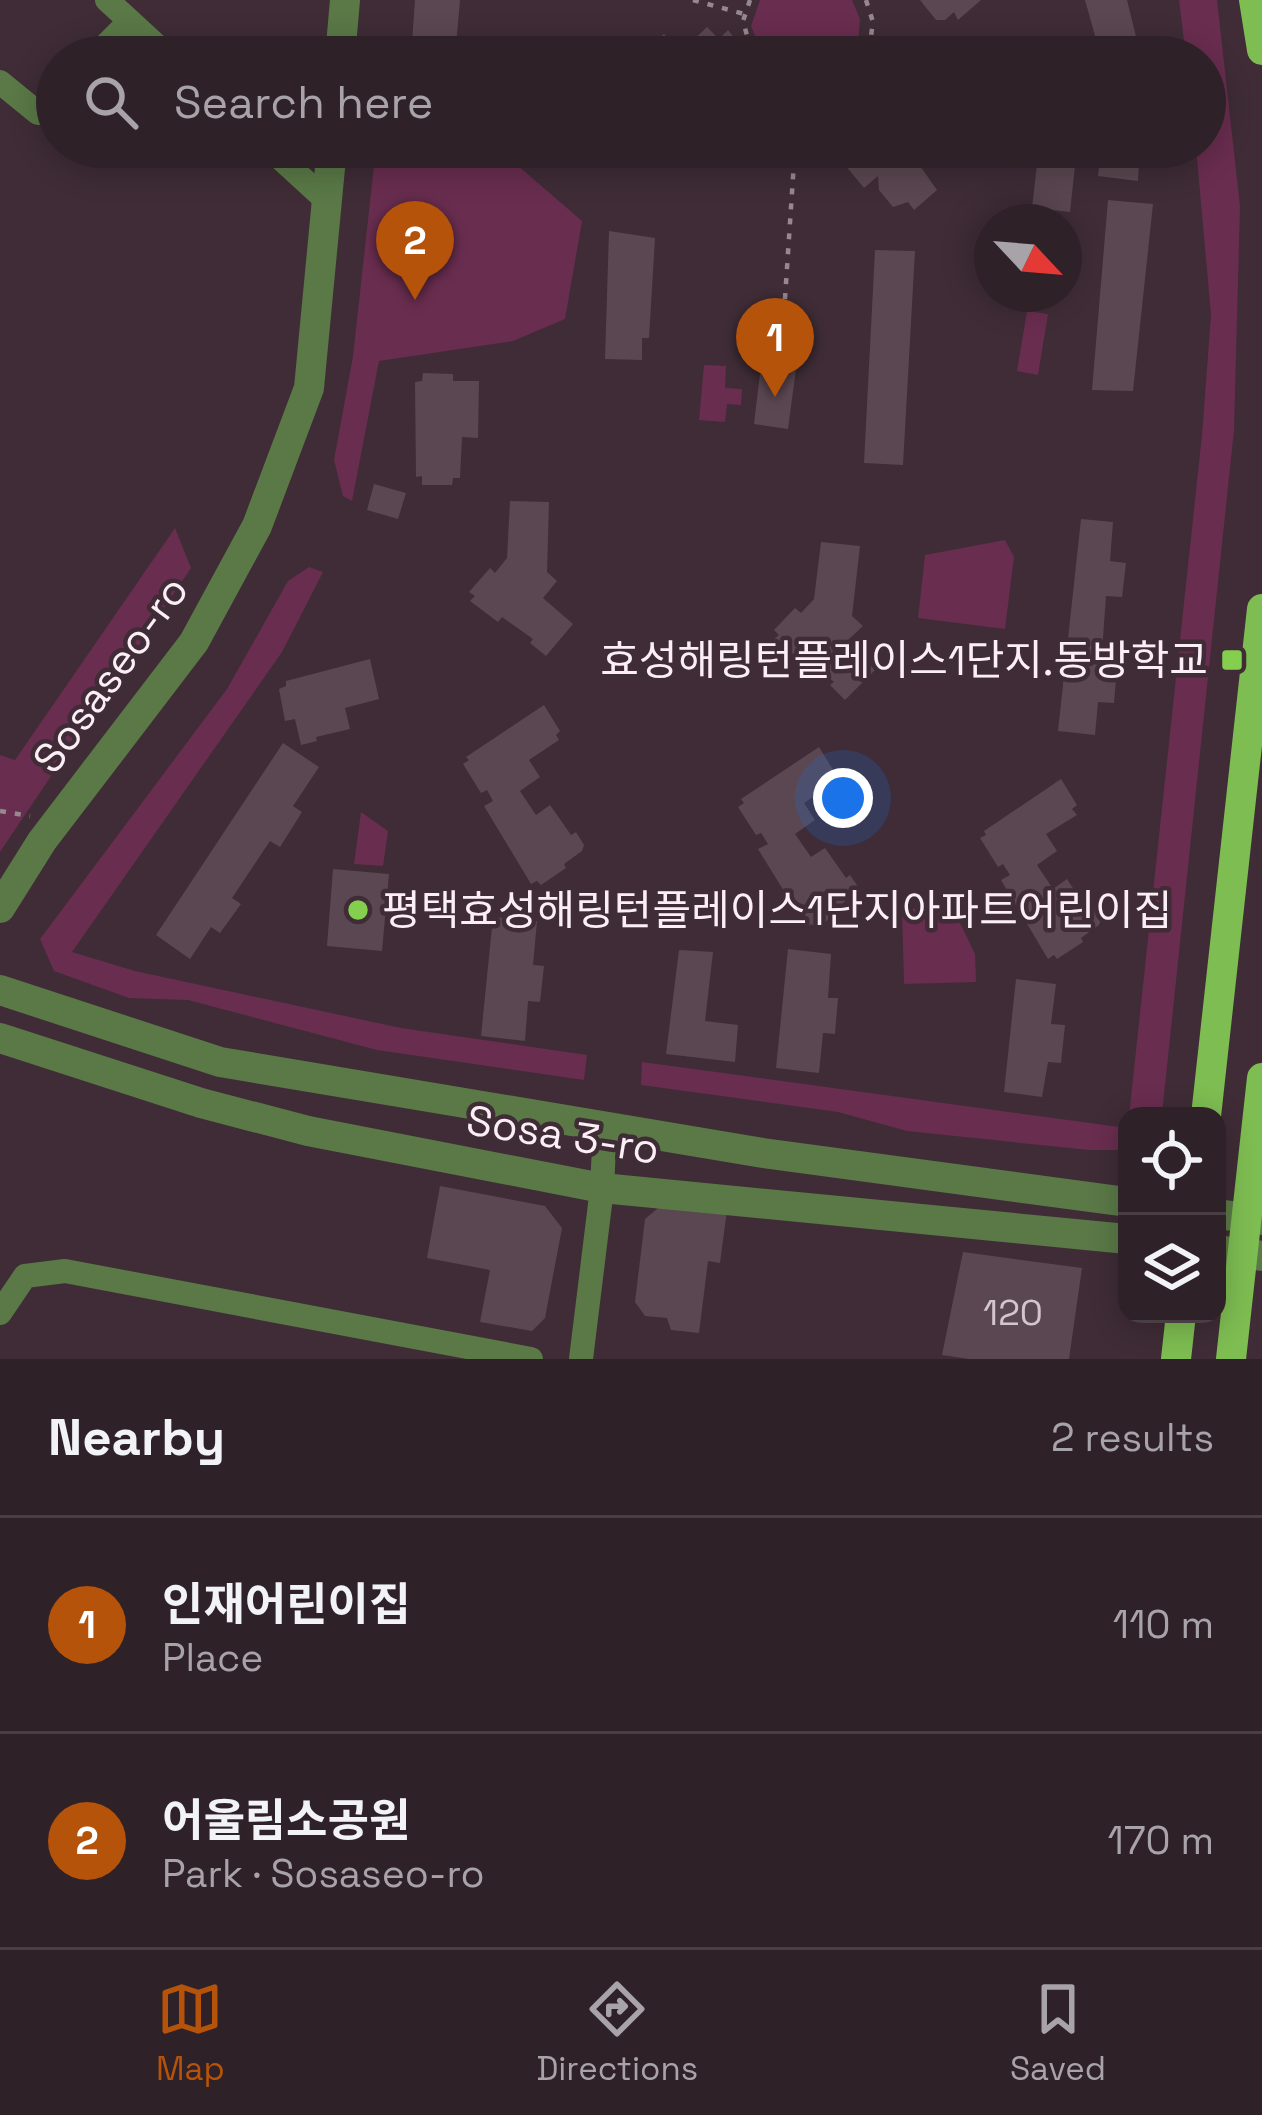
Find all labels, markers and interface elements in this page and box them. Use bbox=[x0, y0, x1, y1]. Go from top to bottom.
search box bbox=[36, 36, 1226, 168]
icon: search bbox=[78, 69, 144, 135]
text: Search here bbox=[174, 74, 433, 131]
pin: 2 bbox=[376, 201, 454, 300]
north arrow bbox=[974, 204, 1082, 312]
pin: 1 bbox=[736, 298, 814, 397]
street label: Sosaseo-ro bbox=[21, 565, 200, 783]
place label: 효성해링턴플레이스1단지.동방학교 bbox=[600, 634, 1208, 687]
marker: 효성해링턴플레이스1단지.동방학교 bbox=[1219, 647, 1245, 673]
your location bbox=[813, 768, 873, 828]
place label: 평택효성해링턴플레이스1단지아파트어린이집 bbox=[382, 884, 1172, 937]
marker: 평택효성해링턴플레이스1단지아파트어린이집 bbox=[345, 897, 371, 923]
street label: Sosa 3-ro bbox=[463, 1093, 663, 1176]
map controls bbox=[1118, 1107, 1226, 1323]
button: locate bbox=[1118, 1107, 1226, 1215]
button: layers bbox=[1118, 1215, 1226, 1323]
house number: 120 bbox=[983, 1290, 1043, 1336]
text: Nearby bbox=[48, 1405, 225, 1470]
text: 2 results bbox=[1051, 1413, 1214, 1462]
text: 인재어린이집 bbox=[162, 1576, 410, 1633]
text: 1 bbox=[78, 1600, 96, 1649]
text: 110 m bbox=[1113, 1600, 1214, 1649]
text: Place bbox=[162, 1633, 263, 1682]
text: 어울림소공원 bbox=[162, 1792, 410, 1849]
text: 2 bbox=[75, 1816, 99, 1865]
text: 170 m bbox=[1107, 1816, 1214, 1865]
text: Park · Sosaseo-ro bbox=[162, 1849, 485, 1898]
tab: Map bbox=[156, 1976, 225, 2090]
tab: Directions bbox=[536, 1976, 698, 2090]
tab: Saved bbox=[1010, 1976, 1106, 2090]

